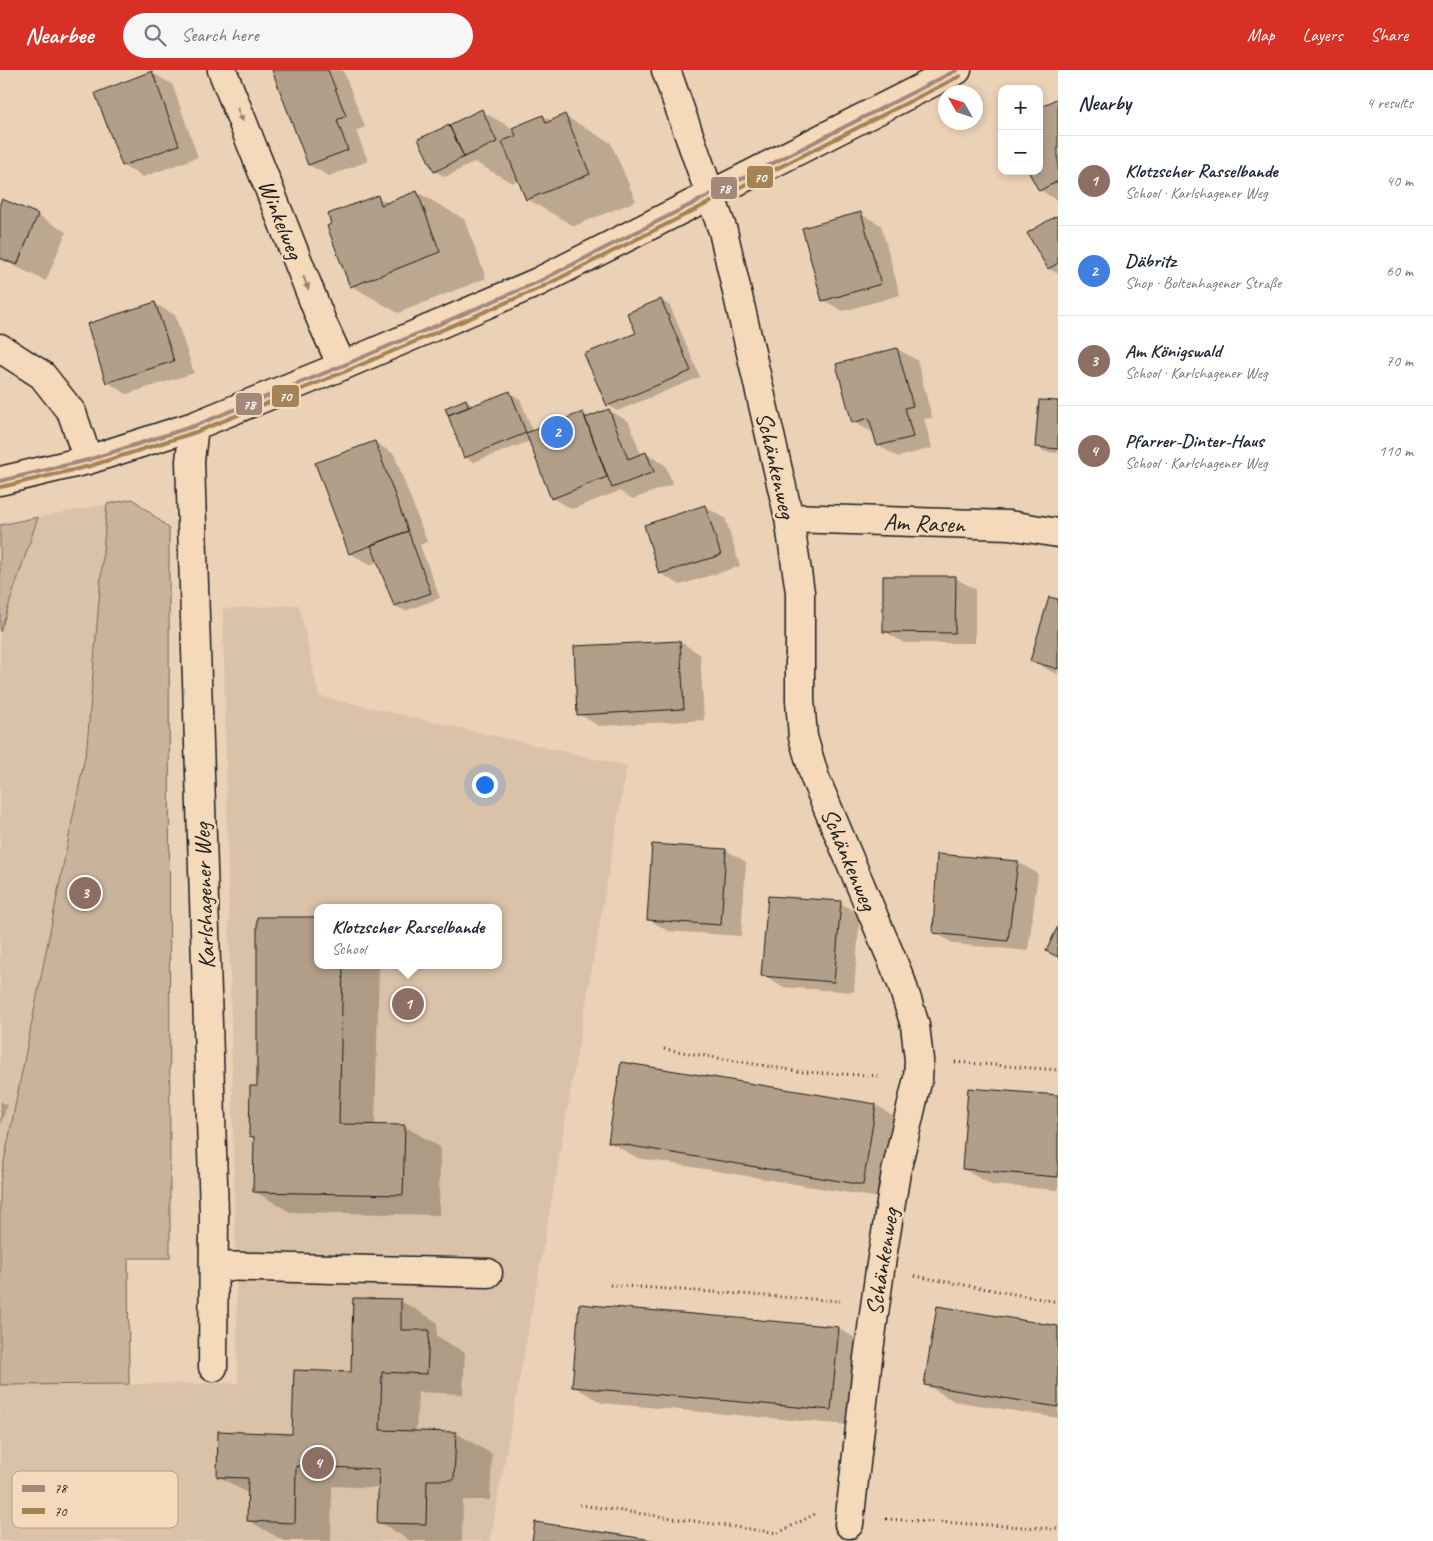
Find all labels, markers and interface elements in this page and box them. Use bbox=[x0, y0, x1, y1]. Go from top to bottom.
search box bbox=[123, 13, 473, 58]
text: Nearbee bbox=[25, 20, 93, 50]
icon: search bbox=[141, 21, 169, 49]
text: Search here bbox=[181, 23, 259, 47]
text: Map bbox=[1247, 24, 1275, 46]
text: Layers bbox=[1303, 24, 1342, 46]
text: Share bbox=[1370, 24, 1408, 46]
north arrow bbox=[938, 85, 983, 130]
map controls bbox=[998, 85, 1043, 175]
button: + bbox=[998, 85, 1043, 130]
text: Nearby bbox=[1078, 90, 1131, 116]
text: 4 results bbox=[1366, 93, 1413, 113]
one-way arrow bbox=[236, 108, 244, 123]
button: − bbox=[998, 130, 1043, 175]
text: Klotzscher Rasselbande bbox=[1125, 159, 1278, 183]
line badge: 70 bbox=[746, 165, 774, 189]
text: 70 bbox=[754, 169, 768, 186]
text: 1 bbox=[1090, 171, 1098, 191]
text: 40 m bbox=[1386, 171, 1413, 191]
street label: Winkelweg bbox=[252, 175, 311, 265]
line badge: 78 bbox=[710, 176, 738, 200]
text: 78 bbox=[718, 180, 732, 197]
text: School · Karlshagener Weg bbox=[1125, 183, 1268, 203]
text: Däbritz bbox=[1125, 249, 1176, 273]
text: 2 bbox=[1090, 261, 1098, 281]
text: 60 m bbox=[1386, 261, 1413, 281]
text: Shop · Boltenhagener Straße bbox=[1125, 273, 1281, 293]
one-way arrow bbox=[302, 276, 310, 291]
text: Am Königswald bbox=[1125, 339, 1221, 363]
text: 3 bbox=[1090, 351, 1098, 371]
text: 70 m bbox=[1386, 351, 1413, 371]
text: School · Karlshagener Weg bbox=[1125, 363, 1268, 383]
line badge: 70 bbox=[271, 384, 300, 408]
text: 70 bbox=[279, 388, 293, 405]
line badge: 78 bbox=[235, 392, 263, 416]
text: 78 bbox=[243, 396, 257, 413]
street label: Schänkenweg bbox=[749, 409, 803, 523]
pin: 2 bbox=[541, 413, 573, 451]
text: Pfarrer-Dinter-Haus bbox=[1125, 429, 1264, 453]
text: 4 bbox=[1090, 441, 1098, 461]
text: 110 m bbox=[1379, 441, 1413, 461]
text: School · Karlshagener Weg bbox=[1125, 453, 1268, 473]
street label: Am Rasen bbox=[883, 507, 966, 539]
your location bbox=[472, 772, 498, 798]
street label: Schänkenweg bbox=[814, 803, 885, 917]
street label: Karlshagener Weg bbox=[186, 820, 222, 970]
pin: 3 bbox=[69, 874, 101, 912]
popup bbox=[314, 904, 502, 969]
text: Klotzscher Rasselbande bbox=[332, 915, 484, 939]
text: School bbox=[332, 939, 366, 959]
pin: 1 bbox=[392, 985, 424, 1023]
street label: Schänkenweg bbox=[859, 1204, 906, 1318]
pin: 4 bbox=[302, 1444, 334, 1482]
legend bbox=[12, 1471, 178, 1528]
text: 78 bbox=[54, 1480, 68, 1497]
text: 70 bbox=[54, 1503, 68, 1520]

